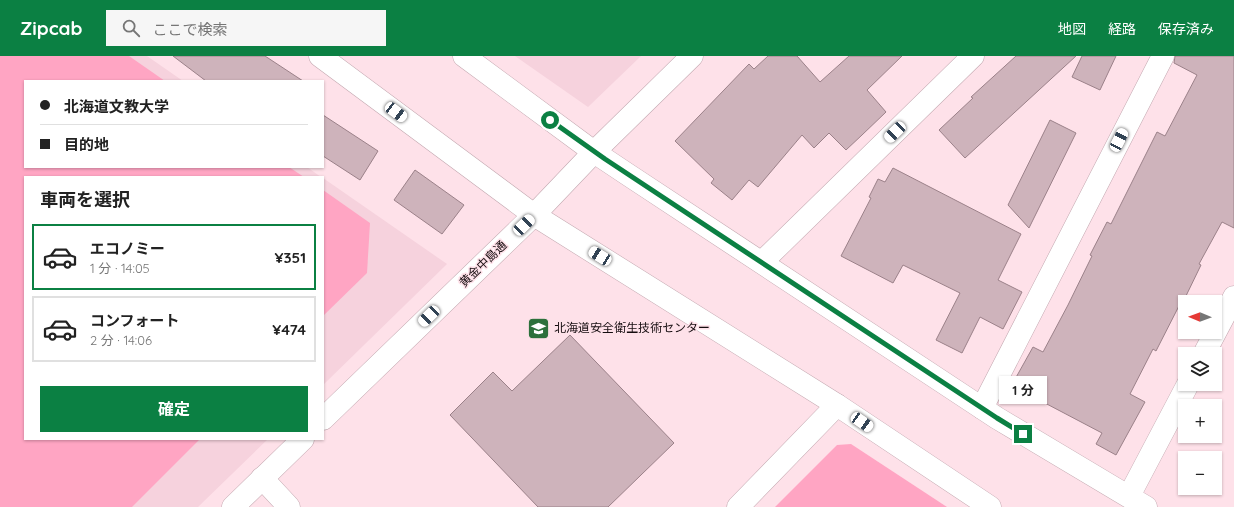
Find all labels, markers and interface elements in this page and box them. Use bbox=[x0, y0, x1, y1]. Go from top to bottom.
search box bbox=[106, 10, 386, 46]
text: Zipcab bbox=[20, 16, 82, 40]
icon: search bbox=[120, 17, 142, 39]
text: ここで検索 bbox=[152, 20, 228, 39]
text: 地図 bbox=[1058, 20, 1086, 38]
text: 経路 bbox=[1108, 20, 1136, 38]
text: 保存済み bbox=[1158, 20, 1214, 38]
text: 北海道文教大学 bbox=[64, 97, 169, 116]
car bbox=[383, 100, 409, 124]
route start bbox=[541, 111, 559, 129]
car bbox=[882, 119, 908, 145]
car bbox=[1108, 127, 1130, 153]
text: 目的地 bbox=[64, 135, 109, 154]
text: 車両を選択 bbox=[40, 188, 130, 211]
car bbox=[511, 212, 537, 238]
street label: 黄金中島通 bbox=[456, 237, 509, 290]
icon: car bbox=[42, 239, 78, 275]
text: エコノミー bbox=[90, 239, 165, 258]
car bbox=[587, 245, 613, 267]
text: ¥351 bbox=[275, 248, 306, 267]
text: 1 分 · 14:05 bbox=[90, 260, 150, 276]
north arrow bbox=[1178, 295, 1222, 339]
map controls bbox=[1178, 295, 1222, 495]
car bbox=[416, 303, 442, 329]
icon: car bbox=[42, 311, 78, 347]
text: コンフォート bbox=[90, 311, 180, 330]
school or university icon: 北海道安全衛生技術センター bbox=[526, 315, 552, 341]
text: ¥474 bbox=[272, 320, 306, 339]
place label: 北海道安全衛生技術センター bbox=[554, 320, 710, 335]
text: 2 分 · 14:06 bbox=[90, 332, 152, 348]
button: layers bbox=[1178, 347, 1222, 391]
callout: 1 分 bbox=[999, 376, 1047, 404]
text: 1 分 bbox=[1012, 382, 1034, 398]
button: 確定 bbox=[40, 386, 308, 432]
button: + bbox=[1178, 399, 1222, 443]
car bbox=[849, 410, 875, 434]
route end bbox=[1014, 425, 1032, 443]
button: − bbox=[1178, 451, 1222, 495]

